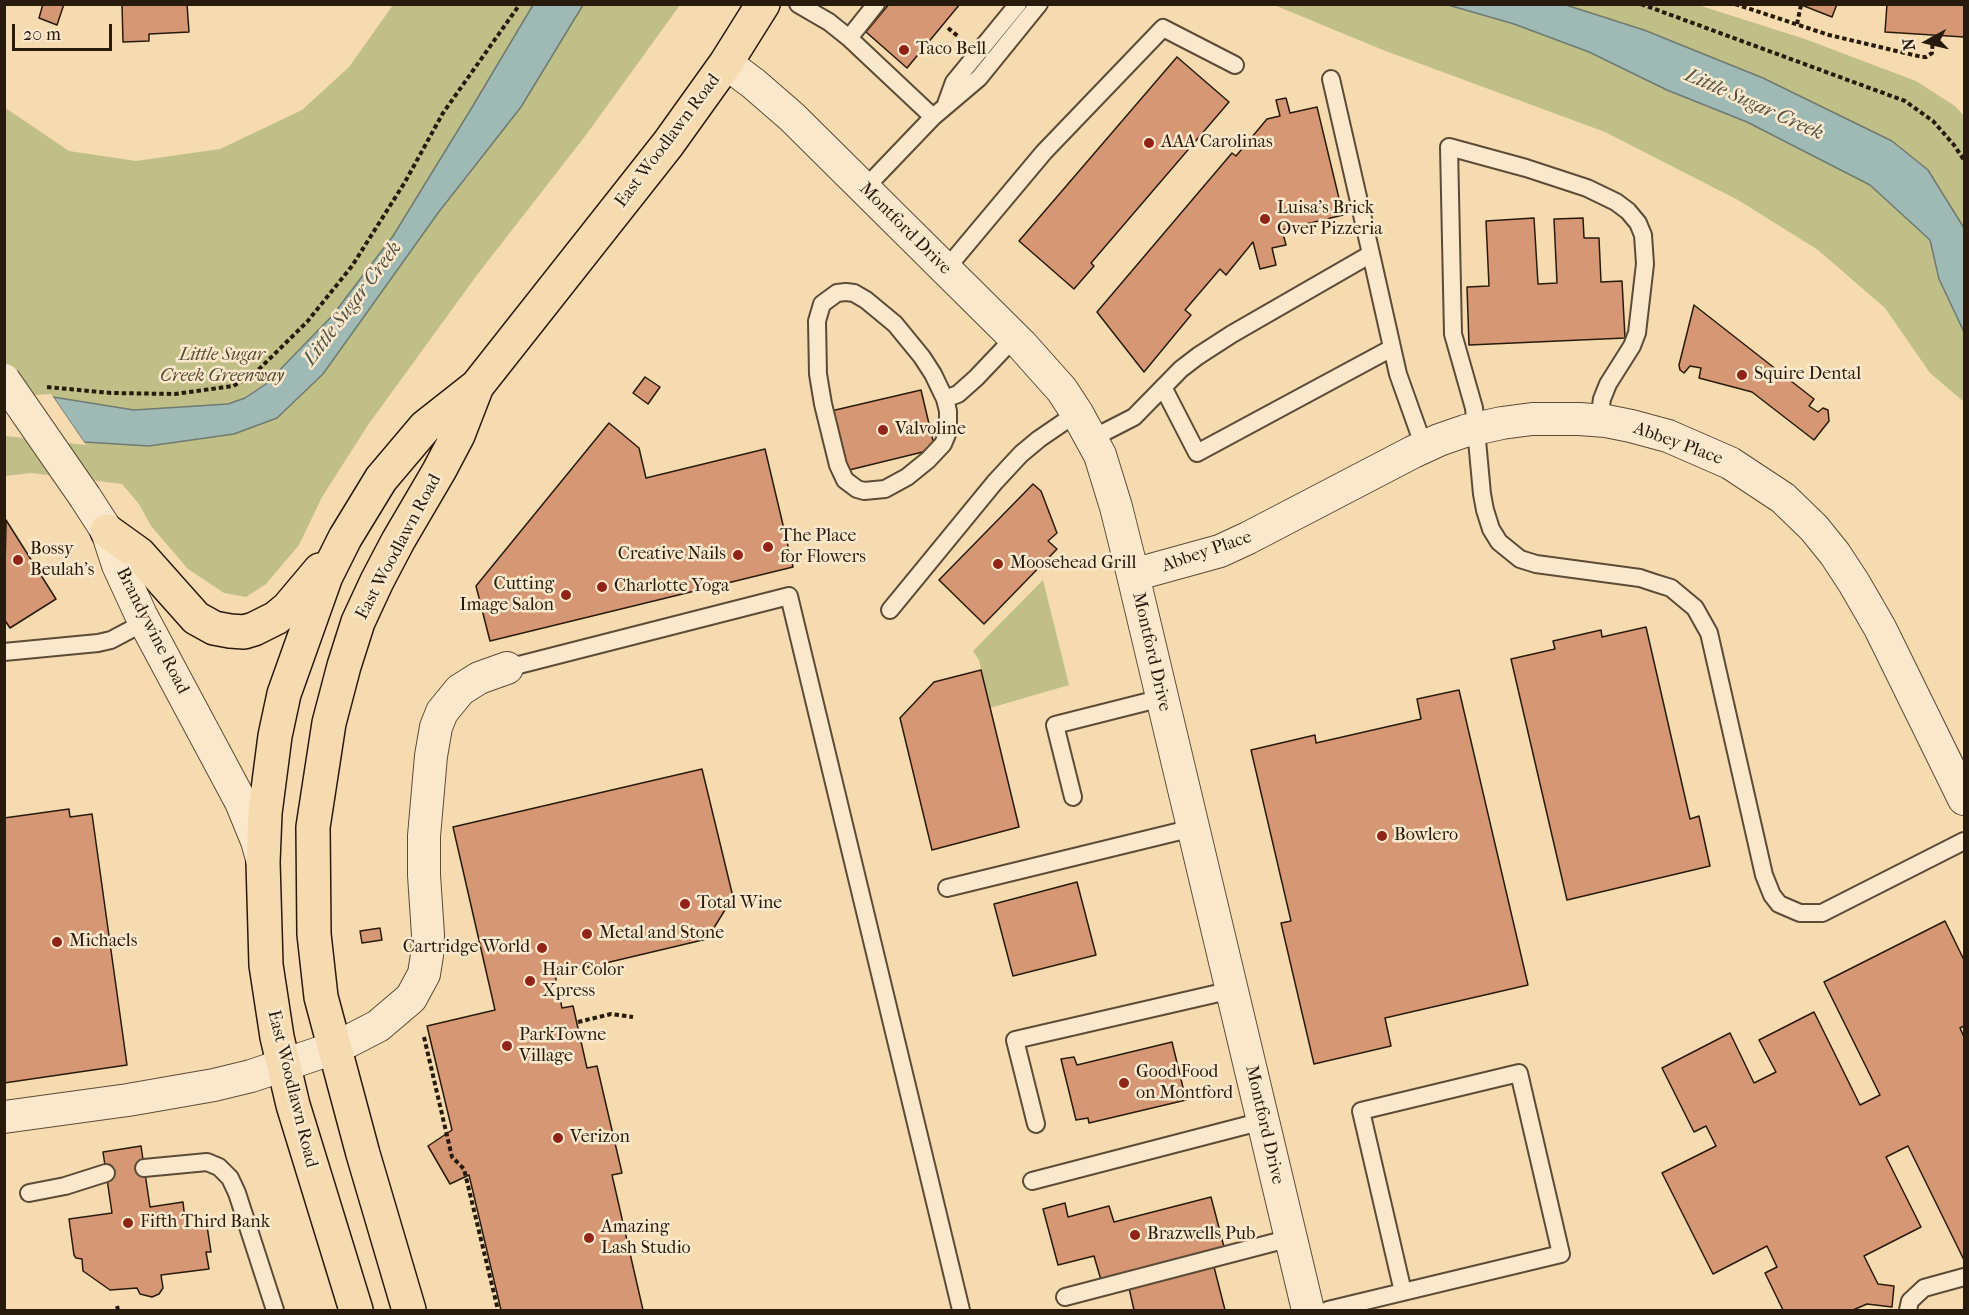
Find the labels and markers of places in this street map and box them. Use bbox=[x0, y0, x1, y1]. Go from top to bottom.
place label: Taco Bell bbox=[916, 39, 986, 61]
marker: Taco Bell bbox=[897, 43, 911, 57]
place label: AAA Carolinas bbox=[1161, 132, 1273, 154]
marker: AAA Carolinas bbox=[1142, 136, 1156, 150]
place label: Luisa's Brick Over Pizzeria bbox=[1277, 198, 1383, 240]
marker: Luisa's Brick Over Pizzeria bbox=[1258, 212, 1272, 226]
place label: Squire Dental bbox=[1754, 364, 1861, 386]
marker: Squire Dental bbox=[1735, 368, 1749, 382]
place label: Valvoline bbox=[895, 419, 966, 441]
marker: Valvoline bbox=[876, 423, 890, 437]
place label: The Place for Flowers bbox=[780, 526, 866, 568]
place label: Bossy Beulah's bbox=[30, 539, 94, 582]
marker: The Place for Flowers bbox=[761, 540, 775, 554]
place label: Creative Nails bbox=[618, 544, 726, 566]
marker: Creative Nails bbox=[731, 548, 745, 562]
marker: Bossy Beulah's bbox=[11, 553, 25, 567]
place label: Moosehead Grill bbox=[1010, 553, 1137, 575]
marker: Moosehead Grill bbox=[991, 557, 1005, 571]
place label: Cutting Image Salon bbox=[459, 574, 554, 616]
place label: Charlotte Yoga bbox=[614, 576, 729, 598]
marker: Charlotte Yoga bbox=[595, 580, 609, 594]
marker: Cutting Image Salon bbox=[559, 588, 573, 602]
place label: Bowlero bbox=[1394, 825, 1458, 847]
marker: Bowlero bbox=[1375, 829, 1389, 843]
place label: Total Wine bbox=[697, 893, 782, 915]
marker: Total Wine bbox=[678, 897, 692, 911]
place label: Metal and Stone bbox=[599, 923, 724, 945]
marker: Metal and Stone bbox=[580, 927, 594, 941]
place label: Michaels bbox=[69, 931, 137, 953]
marker: Michaels bbox=[50, 935, 64, 949]
place label: Cartridge World bbox=[403, 937, 530, 959]
marker: Cartridge World bbox=[535, 941, 549, 955]
place label: Hair Color Xpress bbox=[542, 960, 624, 1002]
marker: Hair Color Xpress bbox=[523, 974, 537, 988]
place label: ParkTowne Village bbox=[519, 1025, 606, 1068]
marker: ParkTowne Village bbox=[500, 1039, 514, 1053]
place label: Good Food on Montford bbox=[1136, 1062, 1233, 1104]
marker: Good Food on Montford bbox=[1117, 1076, 1131, 1090]
place label: Verizon bbox=[570, 1127, 630, 1149]
marker: Verizon bbox=[551, 1131, 565, 1145]
place label: Fifth Third Bank bbox=[140, 1212, 270, 1234]
marker: Fifth Third Bank bbox=[121, 1216, 135, 1230]
place label: Amazing Lash Studio bbox=[601, 1217, 691, 1260]
place label: Brazwells Pub bbox=[1147, 1224, 1255, 1246]
marker: Brazwells Pub bbox=[1128, 1228, 1142, 1242]
marker: Amazing Lash Studio bbox=[582, 1231, 596, 1245]

